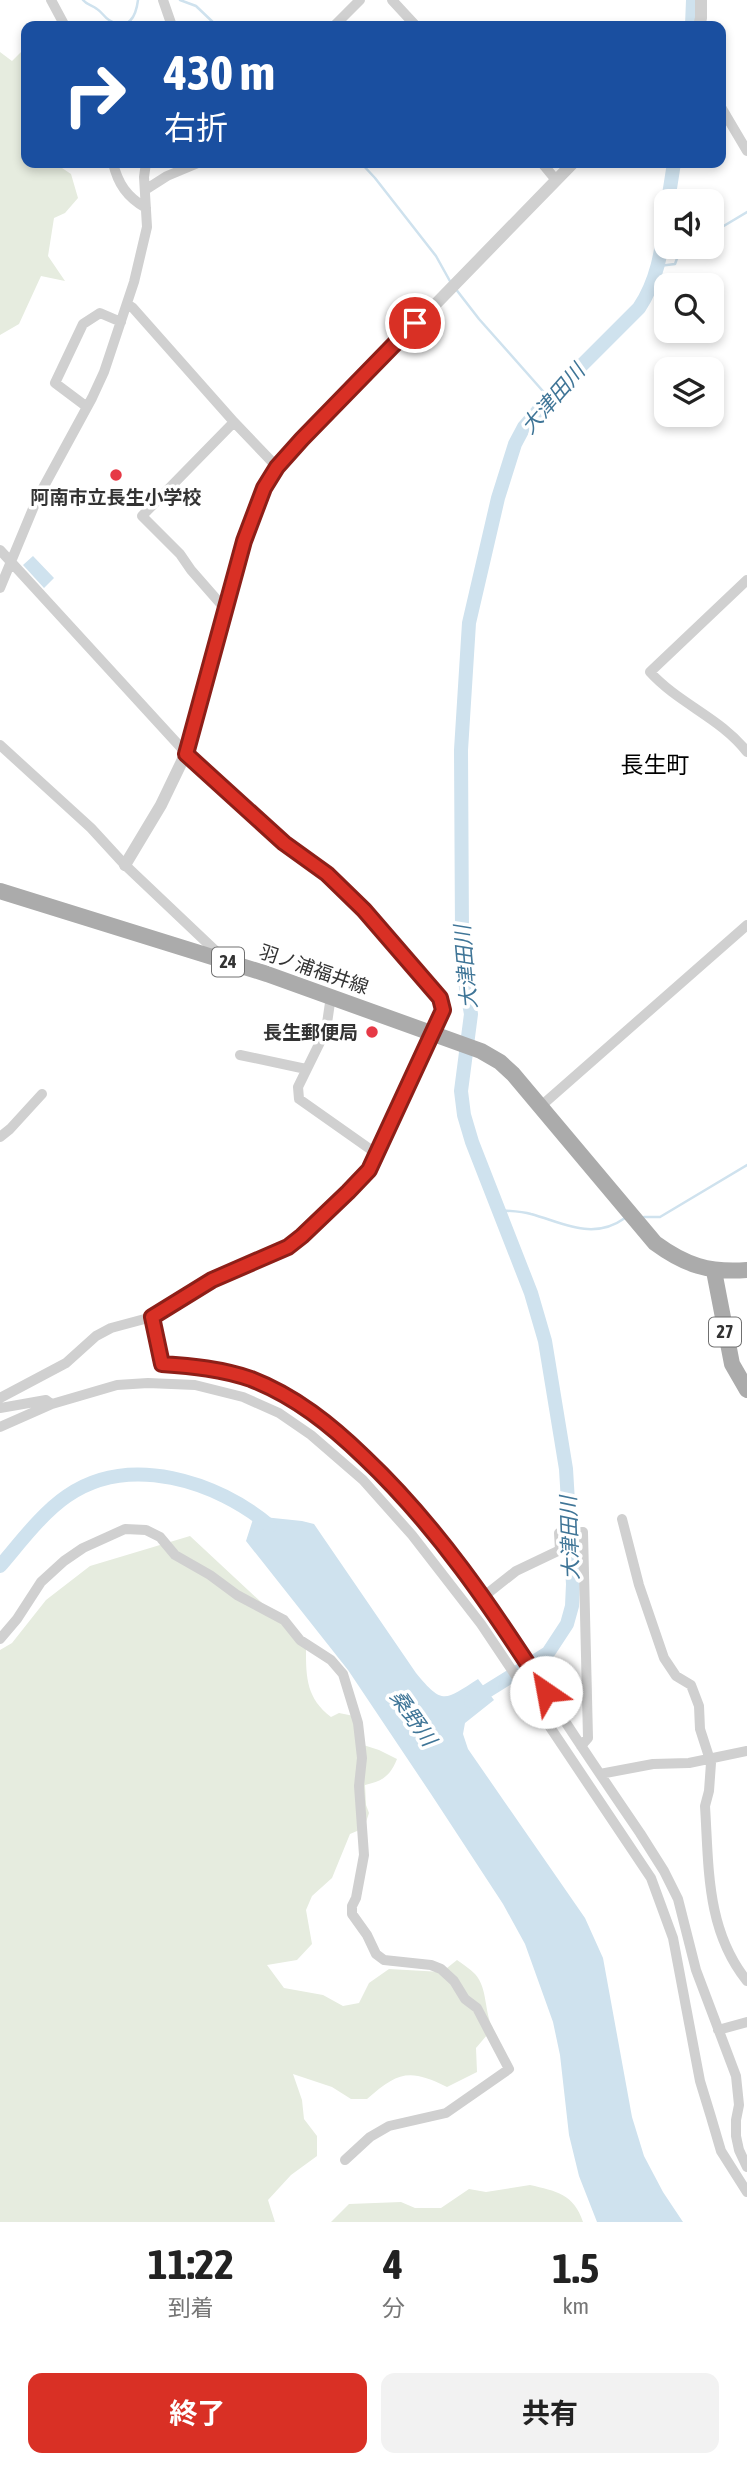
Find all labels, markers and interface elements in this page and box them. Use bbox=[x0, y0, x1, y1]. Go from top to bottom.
text: 430 m bbox=[164, 44, 275, 100]
icon: right bbox=[49, 49, 140, 140]
text: 右折 bbox=[164, 109, 228, 146]
map controls bbox=[654, 189, 724, 427]
button: sound bbox=[654, 189, 724, 259]
button: search bbox=[654, 273, 724, 343]
pin bbox=[385, 293, 445, 353]
icon: arrive bbox=[396, 304, 434, 342]
water label: 大津田川 bbox=[516, 357, 590, 438]
button: layers bbox=[654, 357, 724, 427]
marker: 阿南市立長生小学校 bbox=[108, 467, 124, 483]
place label: 阿南市立長生小学校 bbox=[30, 486, 202, 508]
district label: 長生町 bbox=[621, 752, 690, 778]
water label: 大津田川 bbox=[449, 922, 481, 1010]
street label: 羽ノ浦福井線 bbox=[257, 940, 371, 998]
road number: 24 bbox=[212, 947, 244, 976]
place label: 長生郵便局 bbox=[263, 1021, 358, 1043]
marker: 長生郵便局 bbox=[364, 1024, 380, 1040]
road number: 27 bbox=[709, 1317, 741, 1346]
water label: 大津田川 bbox=[555, 1494, 582, 1580]
position arrow bbox=[509, 1655, 583, 1729]
water label: 桑野川 bbox=[386, 1685, 443, 1752]
text: 11:22 bbox=[148, 2240, 234, 2288]
text: 4 bbox=[383, 2240, 403, 2288]
text: 1.5 bbox=[552, 2244, 599, 2292]
text: km bbox=[563, 2293, 589, 2319]
text: 到着 bbox=[168, 2295, 214, 2321]
text: 分 bbox=[382, 2295, 405, 2321]
button: 終了 bbox=[28, 2373, 367, 2453]
button: 共有 bbox=[381, 2373, 719, 2453]

